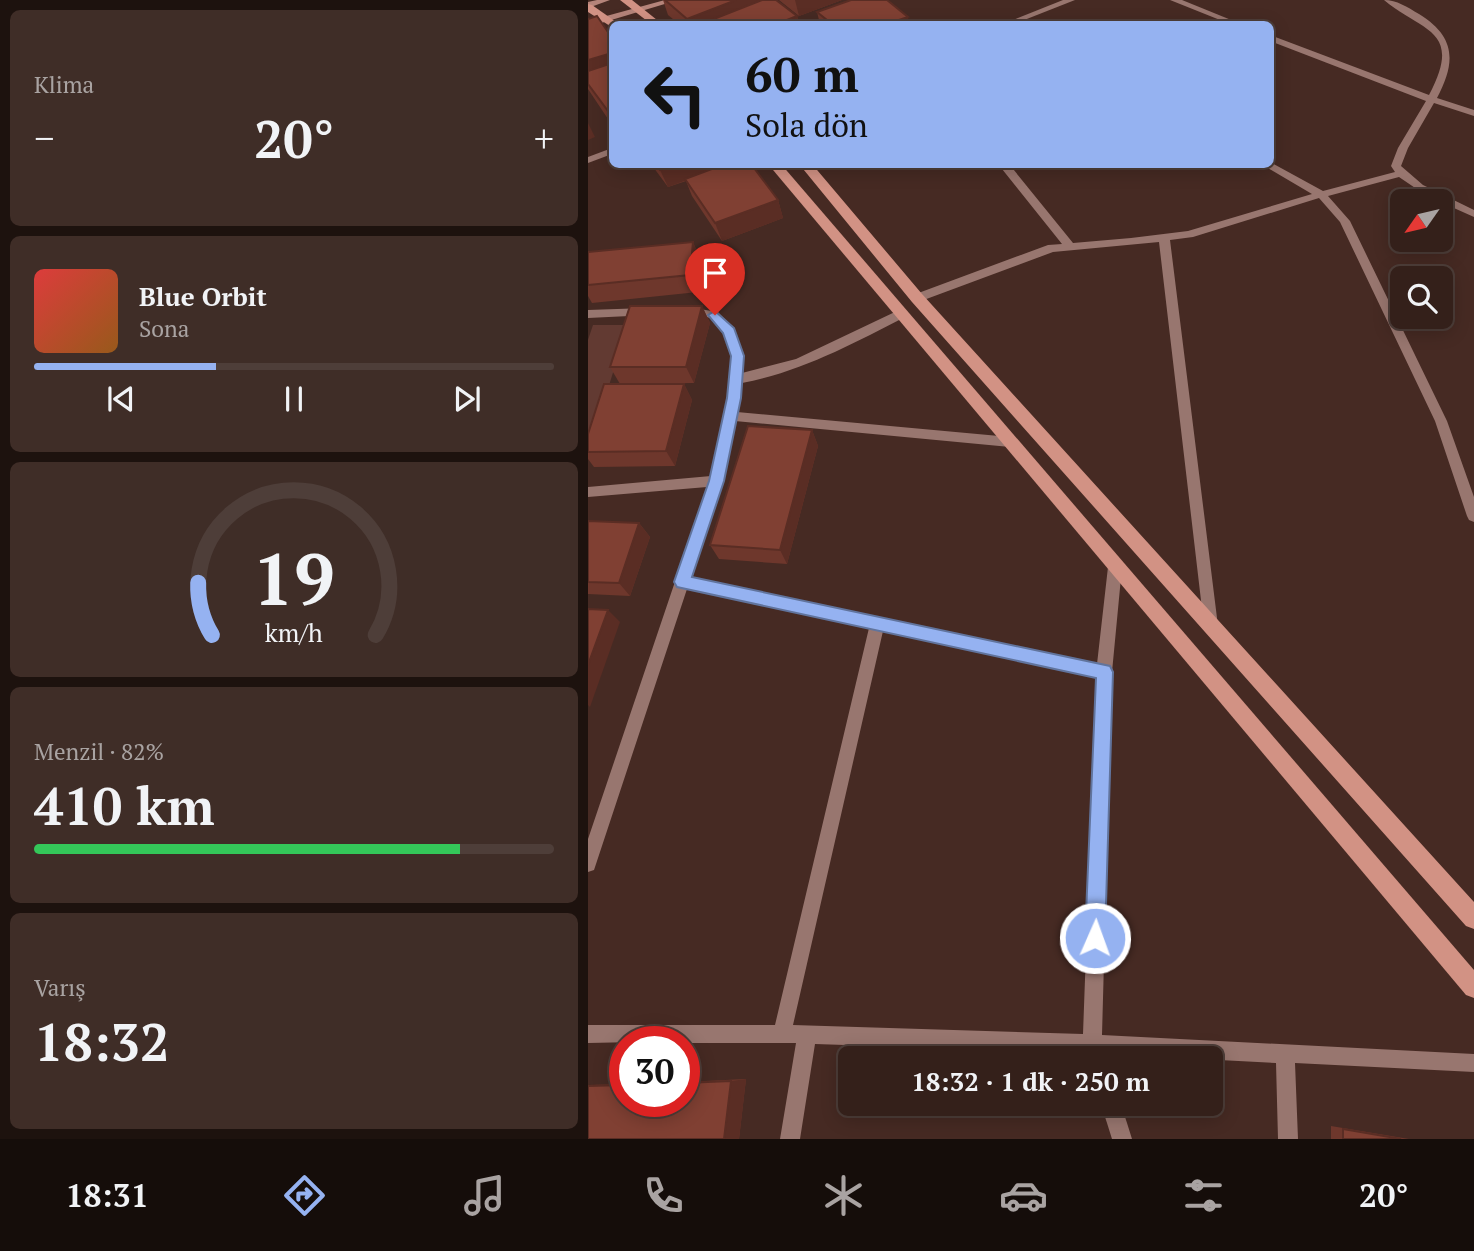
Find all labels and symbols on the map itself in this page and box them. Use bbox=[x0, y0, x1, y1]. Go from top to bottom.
north arrow bbox=[1390, 189, 1452, 252]
pin bbox=[685, 243, 745, 315]
position arrow bbox=[1058, 901, 1132, 975]
speed limit sign: 30 bbox=[609, 1026, 700, 1117]

